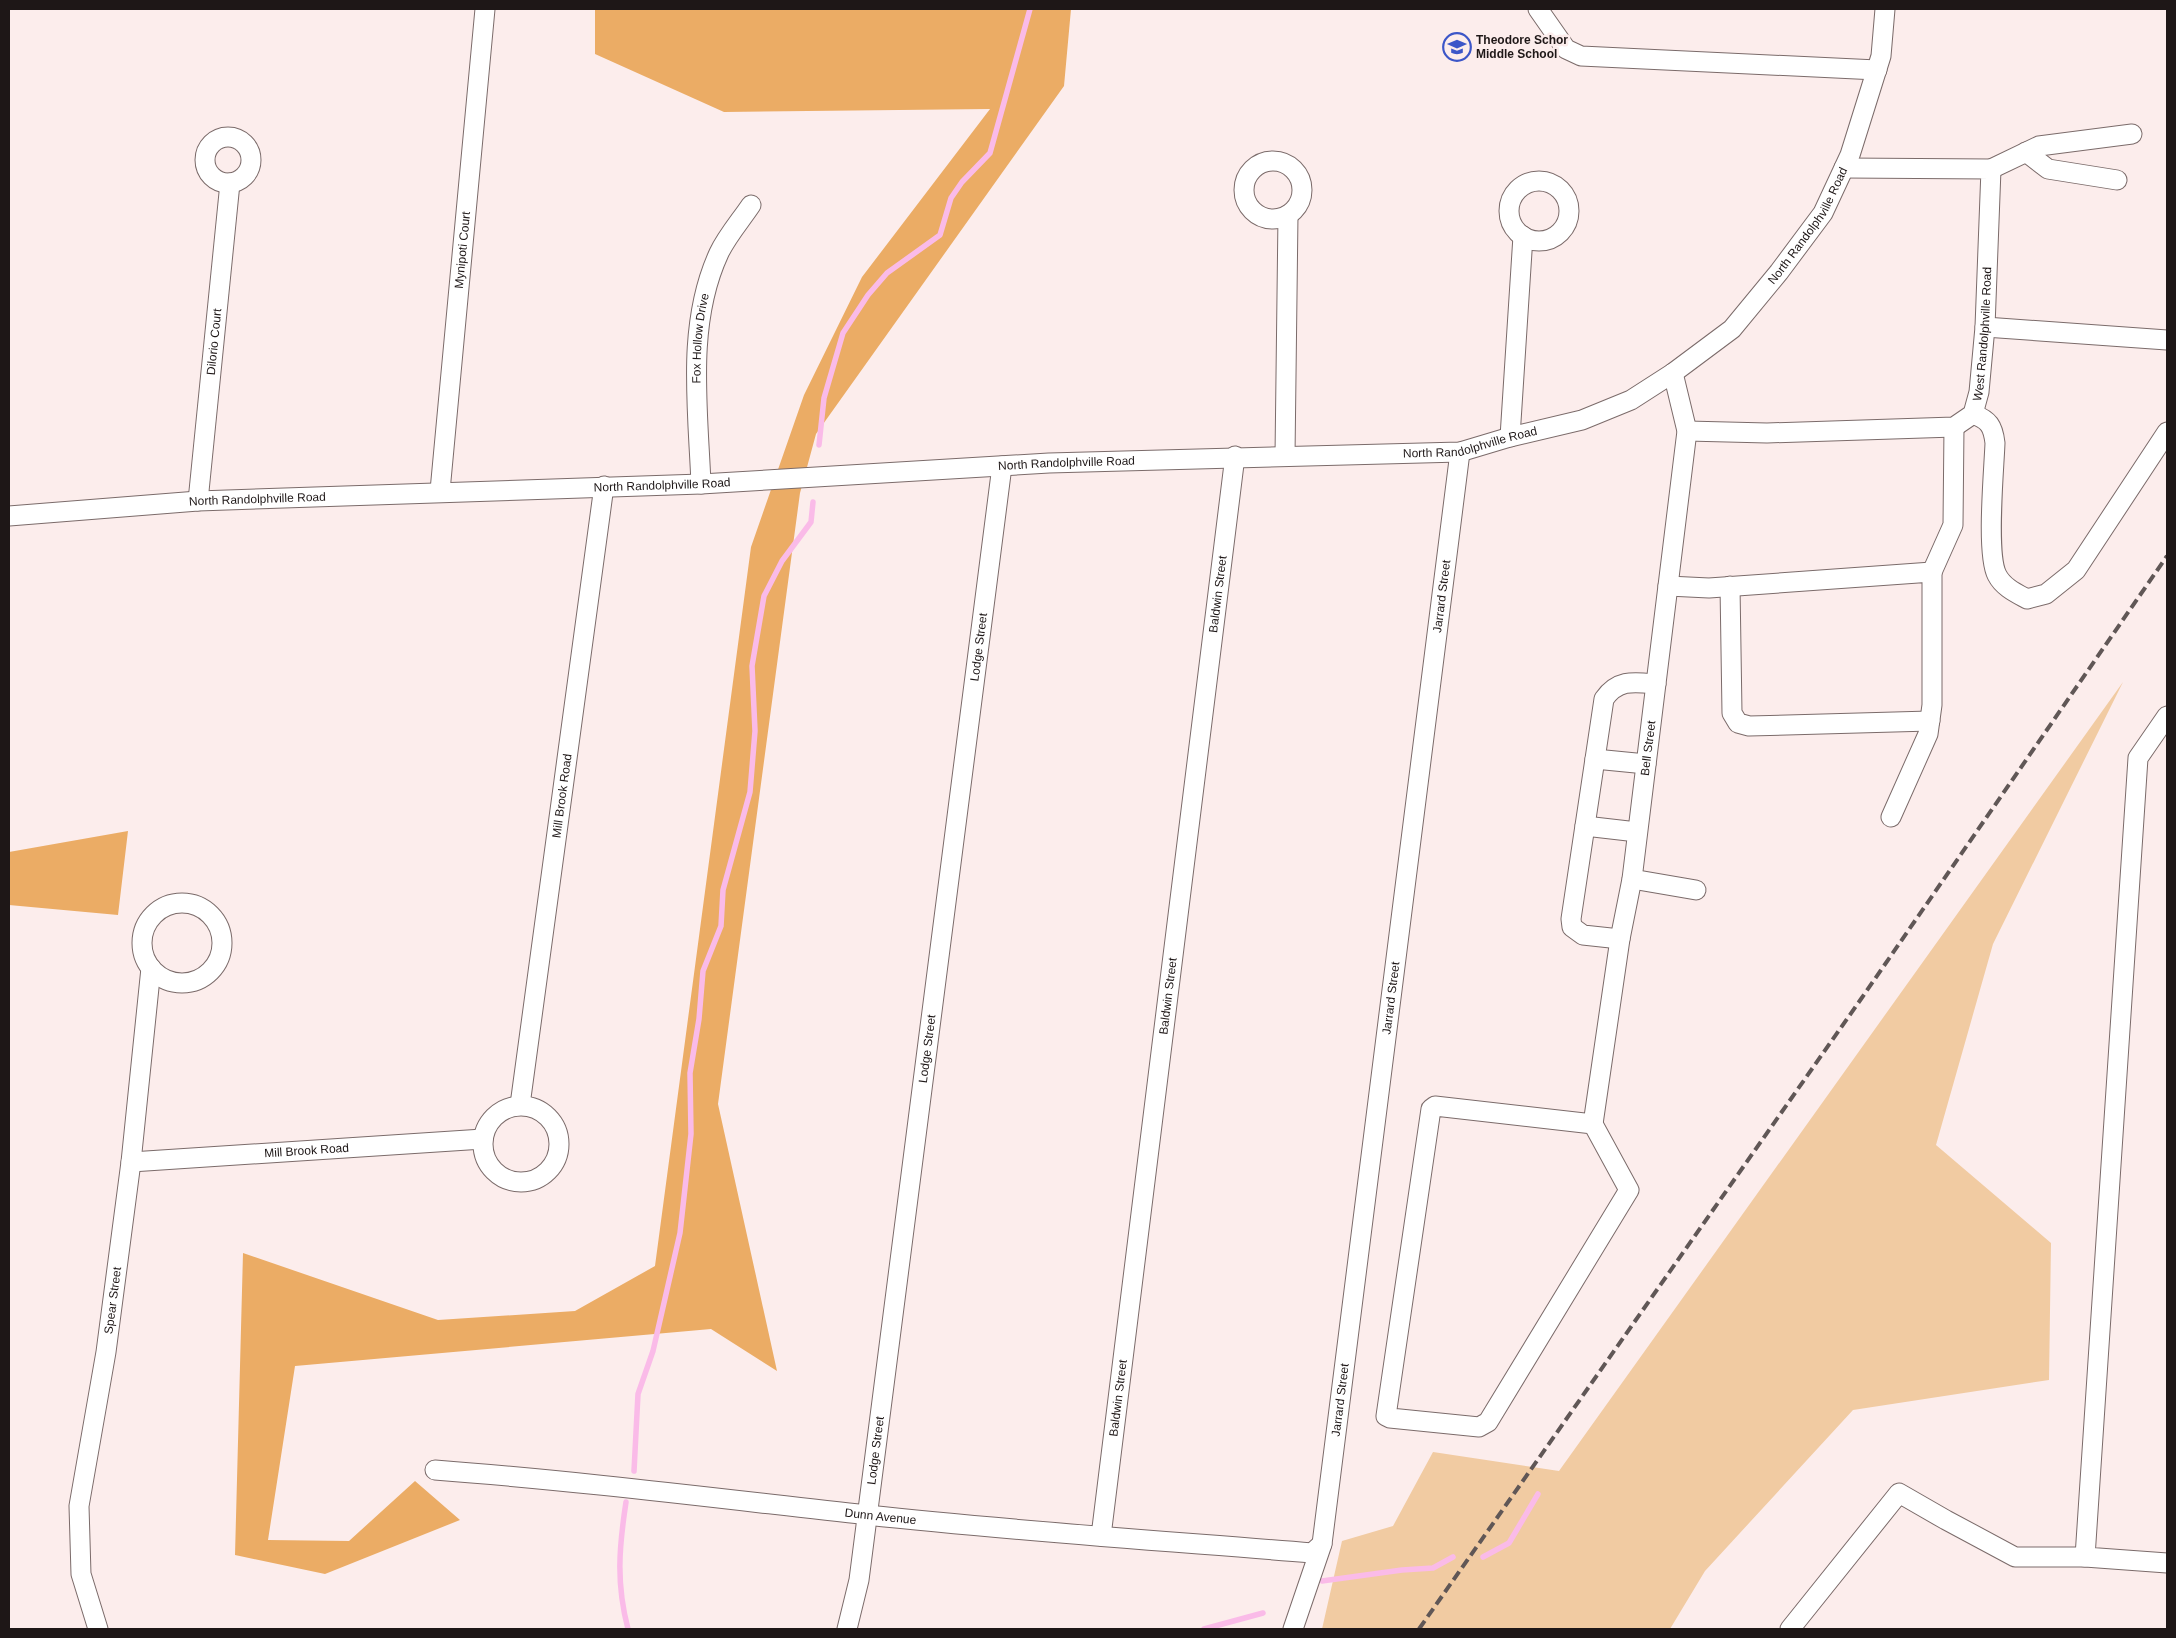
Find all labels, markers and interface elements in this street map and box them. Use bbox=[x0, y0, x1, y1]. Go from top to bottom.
school or university icon: Theodore Schor Middle School bbox=[1442, 32, 1472, 62]
place label: Theodore Schor Middle School bbox=[1476, 33, 1568, 61]
street label: North Randolphville Road bbox=[1765, 165, 1850, 287]
street label: Mynipoti Court bbox=[452, 210, 473, 289]
street label: West Randolphville Road bbox=[1970, 267, 1994, 403]
street label: Fox Hollow Drive bbox=[689, 291, 712, 384]
street label: Dilorio Court bbox=[204, 307, 224, 376]
street label: North Randolphville Road bbox=[1403, 424, 1538, 461]
street label: North Randolphville Road bbox=[998, 454, 1135, 473]
street label: North Randolphville Road bbox=[593, 475, 731, 495]
street label: North Randolphville Road bbox=[188, 490, 326, 509]
street label: Baldwin Street bbox=[1206, 554, 1230, 634]
street label: Jarrard Street bbox=[1430, 558, 1453, 634]
street label: Lodge Street bbox=[967, 611, 990, 682]
street label: Bell Street bbox=[1638, 719, 1658, 777]
street label: Mill Brook Road bbox=[549, 753, 575, 839]
street label: Baldwin Street bbox=[1156, 956, 1180, 1035]
street label: Jarrard Street bbox=[1379, 960, 1403, 1035]
street label: Lodge Street bbox=[916, 1013, 939, 1084]
street label: Mill Brook Road bbox=[264, 1141, 349, 1160]
street label: Spear Street bbox=[101, 1265, 124, 1335]
street label: Baldwin Street bbox=[1106, 1358, 1130, 1437]
street label: Jarrard Street bbox=[1329, 1362, 1352, 1437]
street label: Lodge Street bbox=[864, 1415, 887, 1486]
street label: Dunn Avenue bbox=[844, 1506, 917, 1527]

